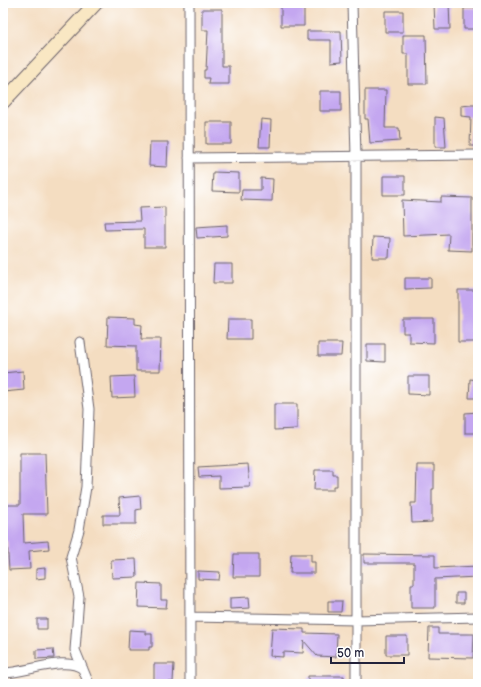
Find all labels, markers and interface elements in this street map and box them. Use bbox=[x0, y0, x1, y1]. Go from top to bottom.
scale bar bbox=[331, 639, 404, 665]
text: 50 m bbox=[337, 646, 364, 661]

